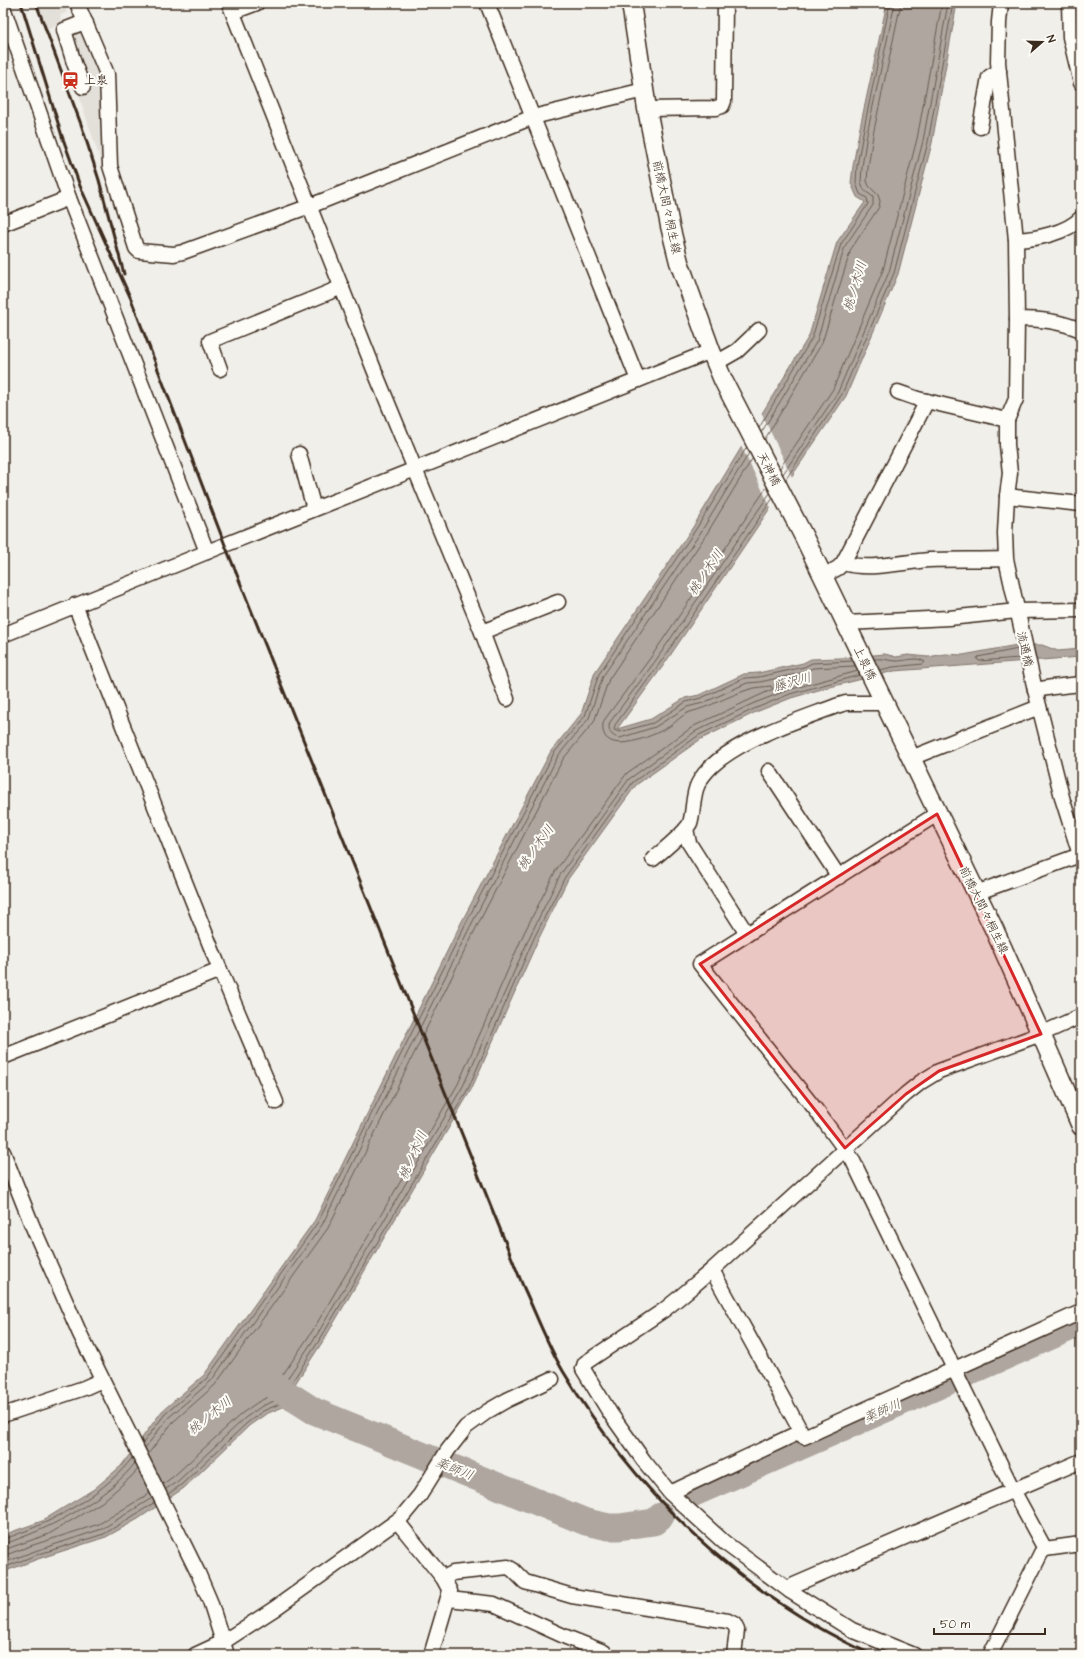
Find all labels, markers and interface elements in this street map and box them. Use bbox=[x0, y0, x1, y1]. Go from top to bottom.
north arrow bbox=[1022, 22, 1062, 62]
text: N bbox=[1043, 33, 1059, 45]
station icon: 上泉 bbox=[61, 70, 81, 90]
place label: 上泉 bbox=[84, 72, 108, 89]
street label: 前橋大間々桐生線 bbox=[648, 158, 685, 256]
water label: 桃ノ木川 bbox=[839, 259, 871, 314]
street label: 天神橋 bbox=[753, 449, 784, 489]
water label: 桃ノ木川 bbox=[684, 546, 728, 599]
street label: 流通橋 bbox=[1012, 630, 1037, 669]
street label: 上泉橋 bbox=[849, 643, 880, 683]
water label: 藤沢川 bbox=[771, 668, 813, 696]
water label: 桃ノ木川 bbox=[513, 821, 558, 874]
street label: 前橋大間々桐生線 bbox=[955, 863, 1012, 957]
water label: 桃ノ木川 bbox=[394, 1128, 432, 1183]
water label: 桃ノ木川 bbox=[184, 1392, 236, 1439]
water label: 薬師川 bbox=[861, 1395, 904, 1427]
water label: 薬師川 bbox=[433, 1453, 476, 1485]
scale bar bbox=[934, 1610, 1045, 1636]
text: 50 m bbox=[940, 1616, 971, 1633]

